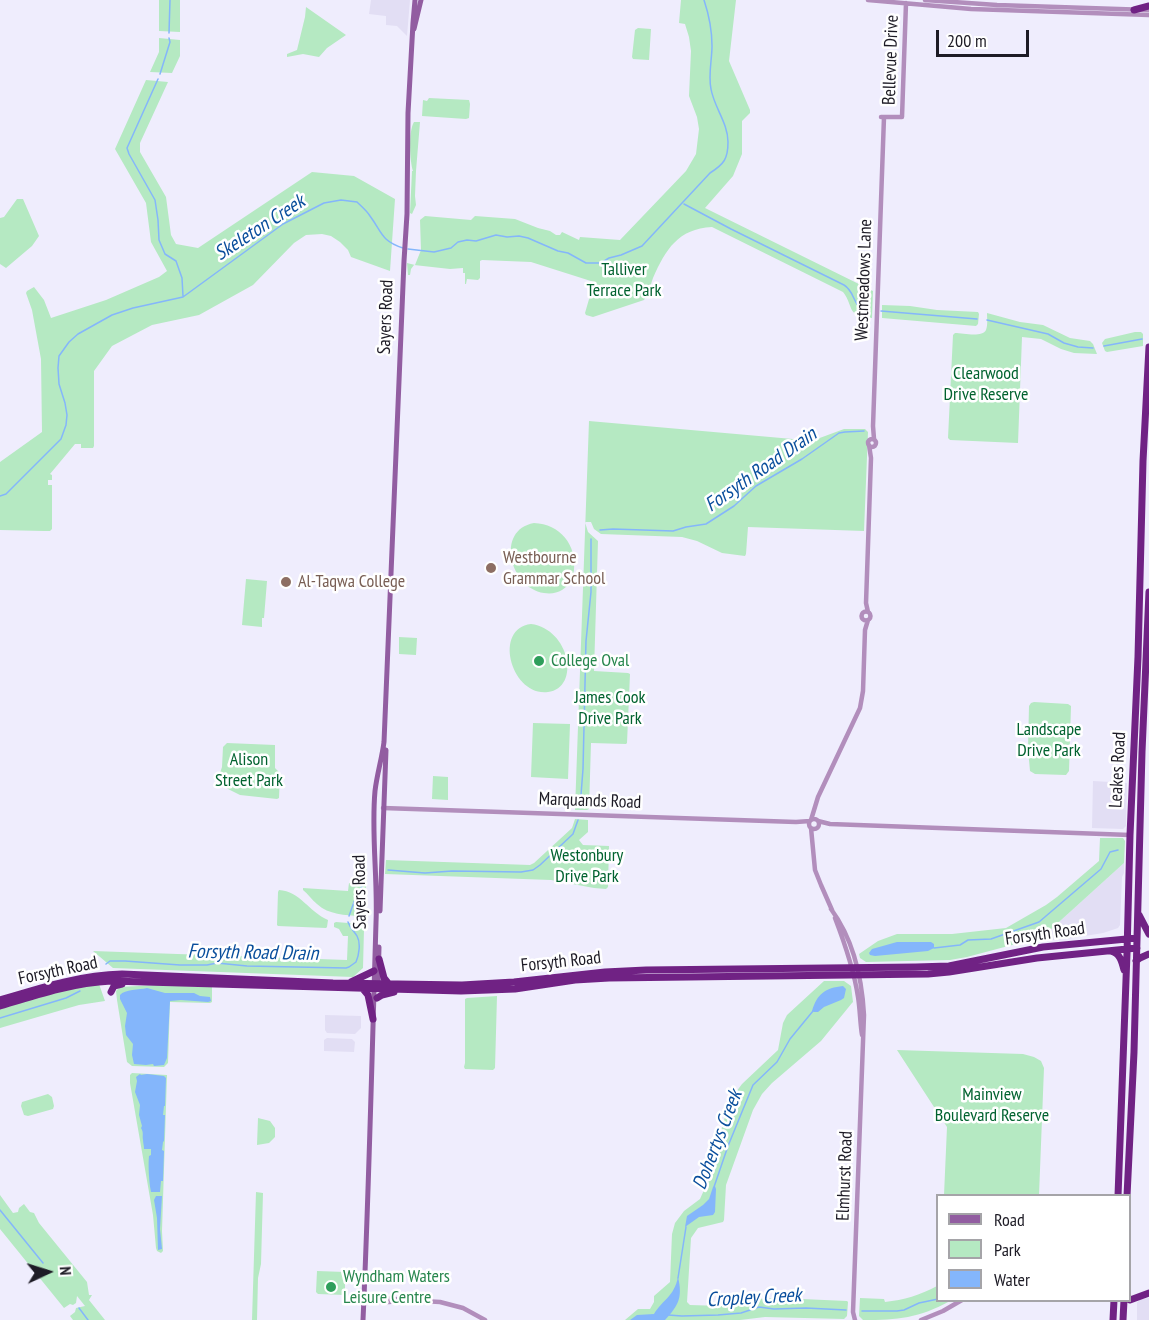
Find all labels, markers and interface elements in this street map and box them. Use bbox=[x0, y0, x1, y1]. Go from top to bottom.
street label: Bellevue Drive bbox=[879, 15, 903, 105]
scale bar bbox=[939, 18, 1032, 56]
text: 200 m bbox=[947, 29, 987, 52]
water label: Skeleton Creek bbox=[210, 190, 310, 266]
street label: Westmeadows Lane bbox=[851, 219, 877, 341]
park label: Talliver Terrace Park bbox=[587, 259, 661, 302]
street label: Sayers Road bbox=[374, 279, 398, 355]
park label: Clearwood Drive Reserve bbox=[944, 363, 1028, 406]
water label: Forsyth Road Drain bbox=[701, 423, 821, 517]
place label: Westbourne Grammar School bbox=[503, 547, 605, 590]
marker: Westbourne Grammar School bbox=[484, 561, 498, 575]
place label: Al-Taqwa College bbox=[298, 571, 405, 593]
marker: Al-Taqwa College bbox=[279, 575, 293, 589]
place label: College Oval bbox=[551, 650, 629, 672]
marker: College Oval bbox=[532, 654, 546, 668]
park label: James Cook Drive Park bbox=[575, 687, 645, 730]
park label: Landscape Drive Park bbox=[1016, 719, 1082, 762]
street label: Leakes Road bbox=[1105, 731, 1131, 809]
park label: Alison Street Park bbox=[215, 749, 283, 792]
street label: Marquands Road bbox=[538, 788, 642, 814]
park label: Westonbury Drive Park bbox=[551, 845, 623, 888]
street label: Sayers Road bbox=[349, 854, 371, 930]
street label: Forsyth Road bbox=[1004, 918, 1086, 950]
water label: Forsyth Road Drain bbox=[187, 940, 319, 966]
street label: Forsyth Road bbox=[520, 947, 602, 977]
street label: Forsyth Road bbox=[16, 952, 100, 990]
park label: Mainview Boulevard Reserve bbox=[935, 1084, 1049, 1126]
water label: Dohertys Creek bbox=[688, 1087, 748, 1193]
street label: Elmhurst Road bbox=[833, 1131, 857, 1221]
legend bbox=[936, 1194, 1131, 1302]
text: Road bbox=[994, 1208, 1025, 1231]
text: Park bbox=[994, 1238, 1021, 1261]
north arrow bbox=[18, 1242, 78, 1302]
text: N bbox=[56, 1266, 76, 1276]
place label: Wyndham Waters Leisure Centre bbox=[343, 1266, 450, 1308]
text: Water bbox=[994, 1268, 1030, 1291]
marker: Wyndham Waters Leisure Centre bbox=[324, 1280, 338, 1294]
water label: Cropley Creek bbox=[706, 1284, 802, 1312]

